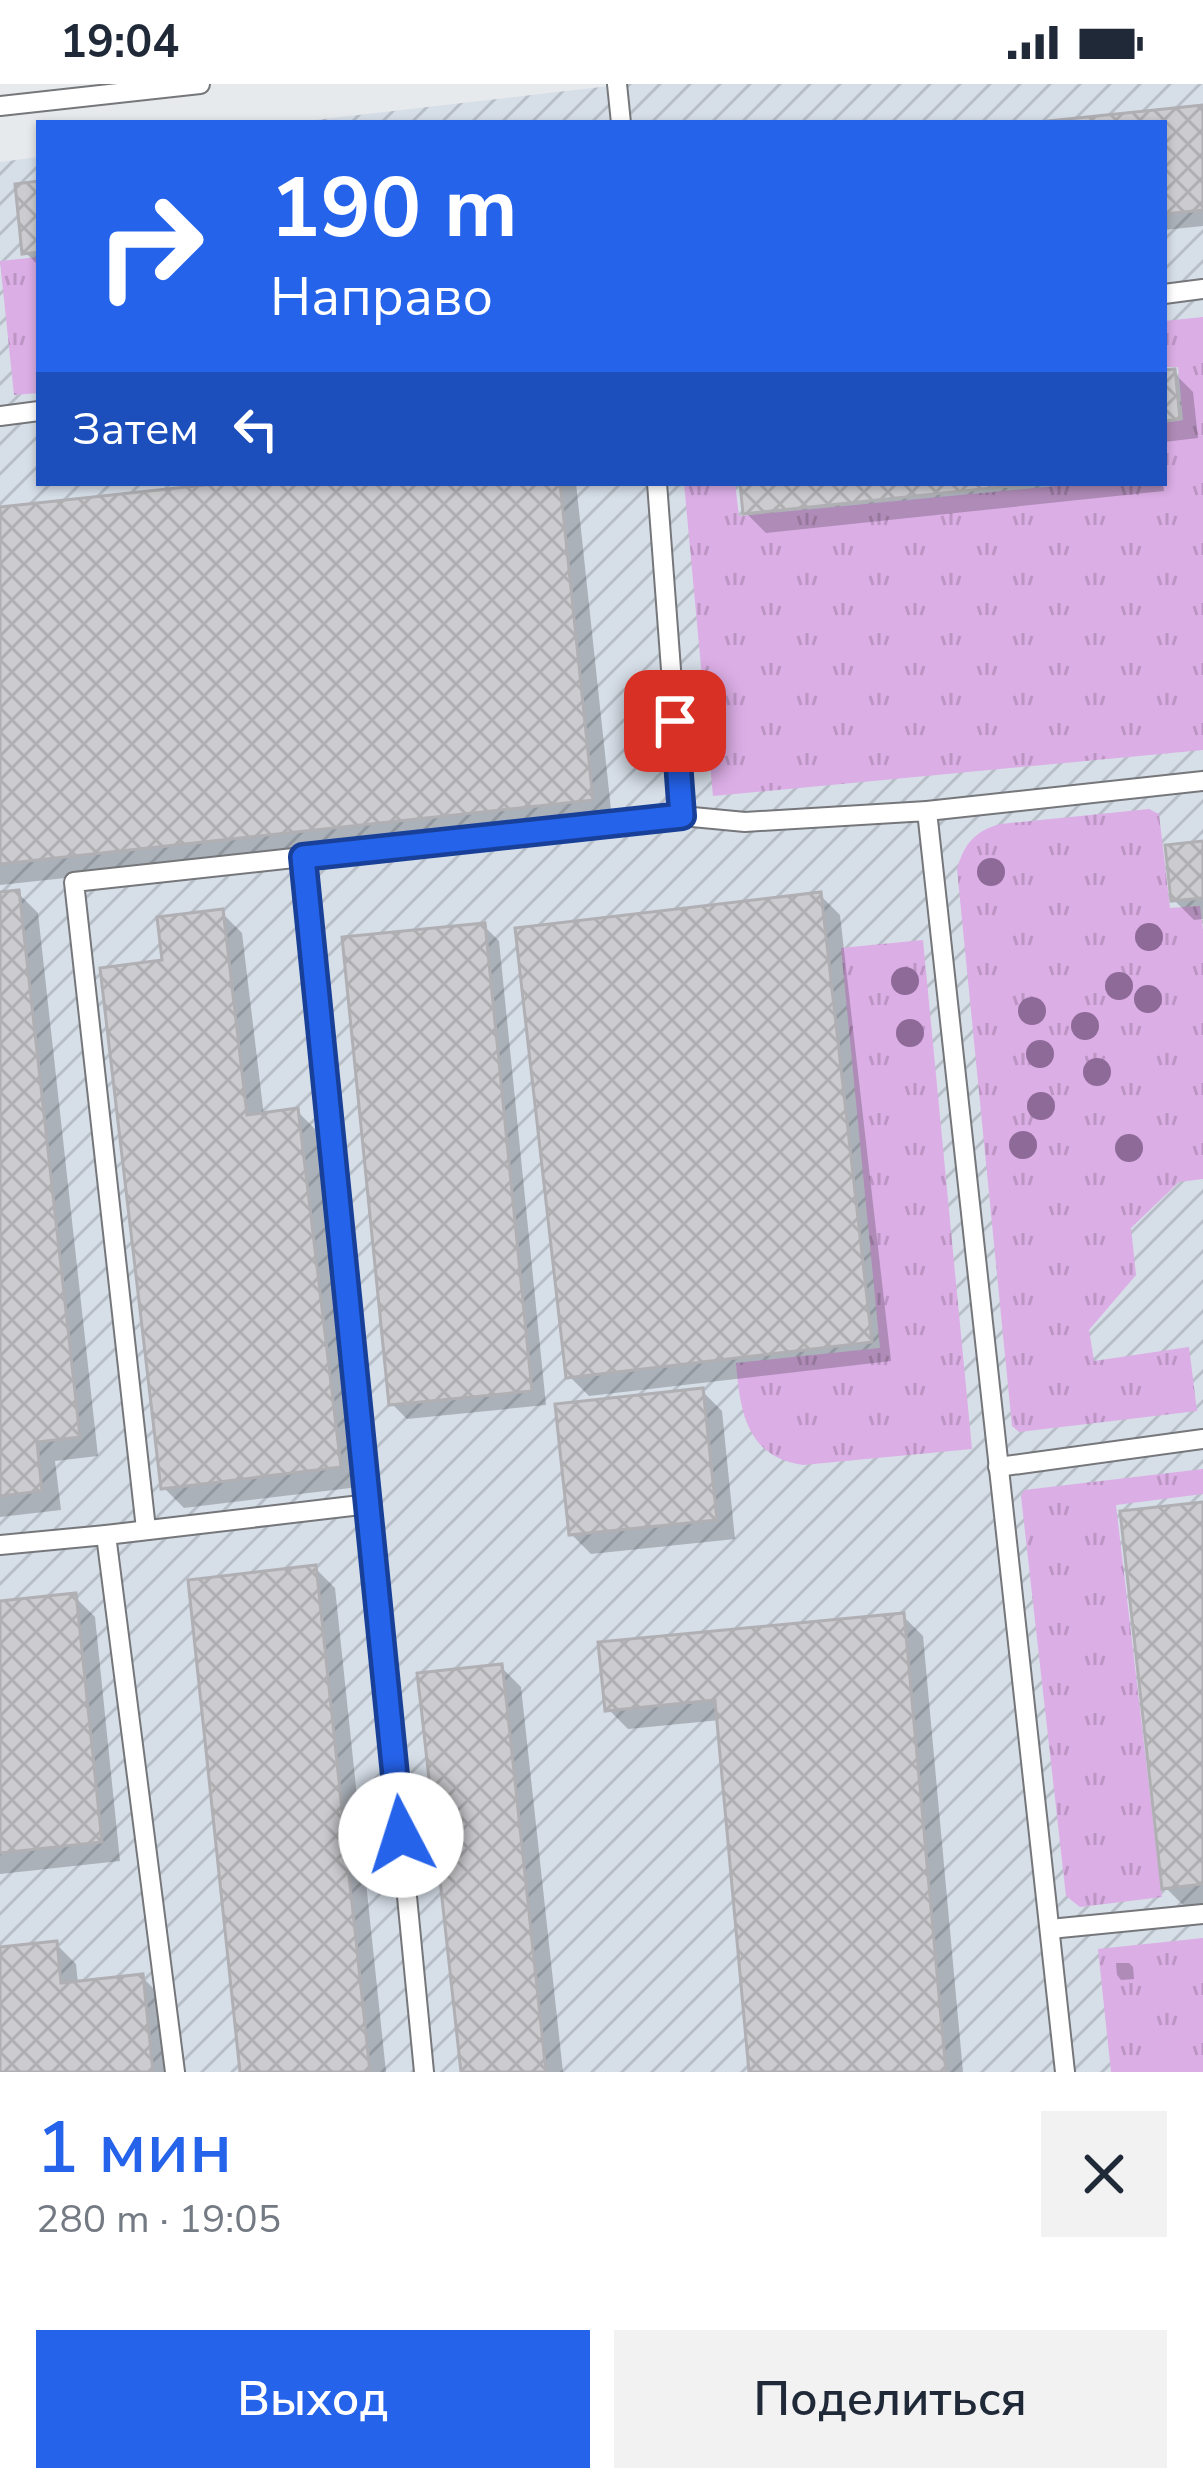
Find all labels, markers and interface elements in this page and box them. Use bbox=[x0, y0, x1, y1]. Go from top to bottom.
text: 19:04 bbox=[60, 12, 179, 73]
text: 190 m bbox=[270, 151, 518, 266]
icon: right bbox=[72, 168, 228, 324]
text: Направо bbox=[270, 260, 493, 334]
icon: left bbox=[223, 396, 289, 462]
text: Затем bbox=[72, 399, 199, 460]
pin bbox=[624, 670, 726, 772]
icon: arrive bbox=[642, 688, 708, 754]
position arrow bbox=[338, 1772, 464, 1898]
text: 1 мин bbox=[36, 2099, 232, 2197]
button: close bbox=[1041, 2111, 1167, 2237]
text: 280 m · 19:05 bbox=[36, 2193, 281, 2246]
button: Выход bbox=[36, 2330, 590, 2468]
button: Поделиться bbox=[614, 2330, 1167, 2468]

